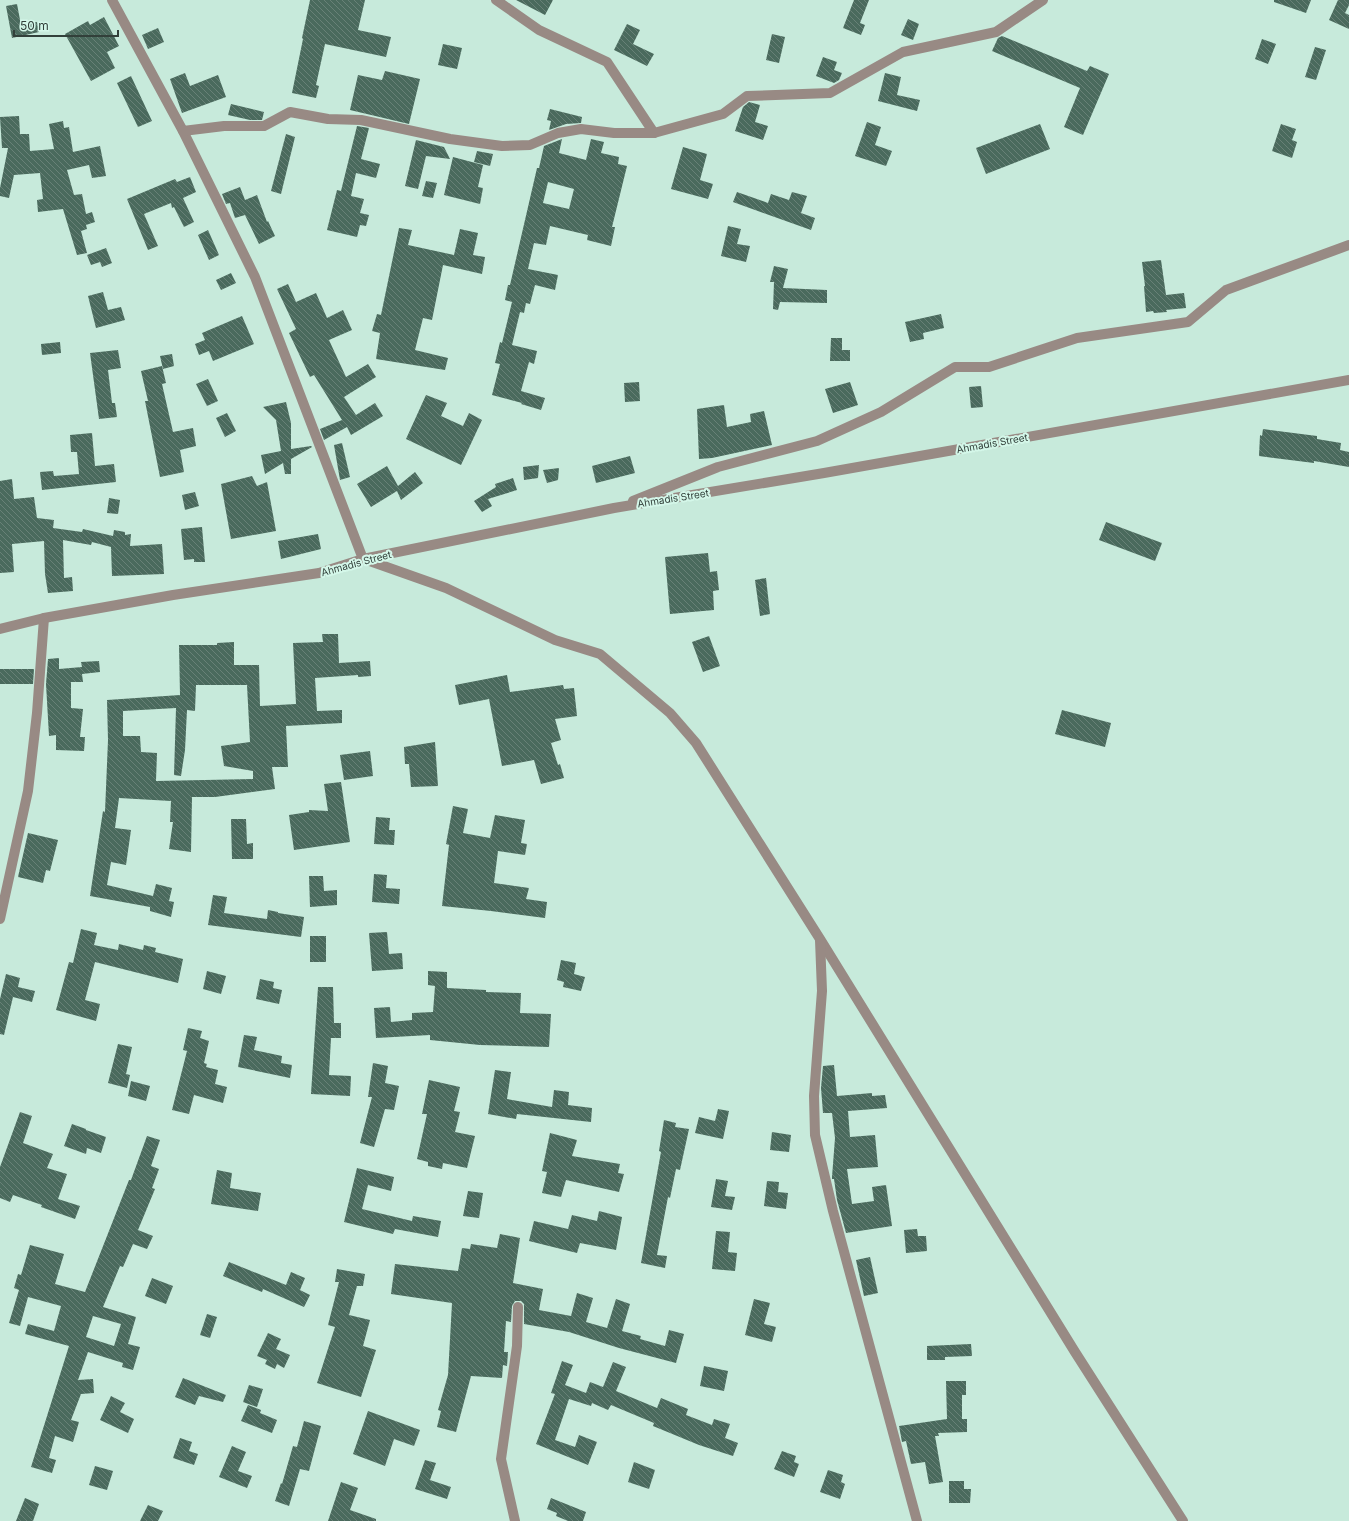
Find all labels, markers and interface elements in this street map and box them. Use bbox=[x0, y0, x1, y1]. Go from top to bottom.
scale bar bbox=[14, 12, 118, 38]
text: 50 m bbox=[20, 18, 49, 33]
street label: Ahmadis Street bbox=[955, 431, 1029, 455]
street label: Ahmadis Street bbox=[636, 486, 710, 510]
street label: Ahmadis Street bbox=[320, 548, 393, 578]

